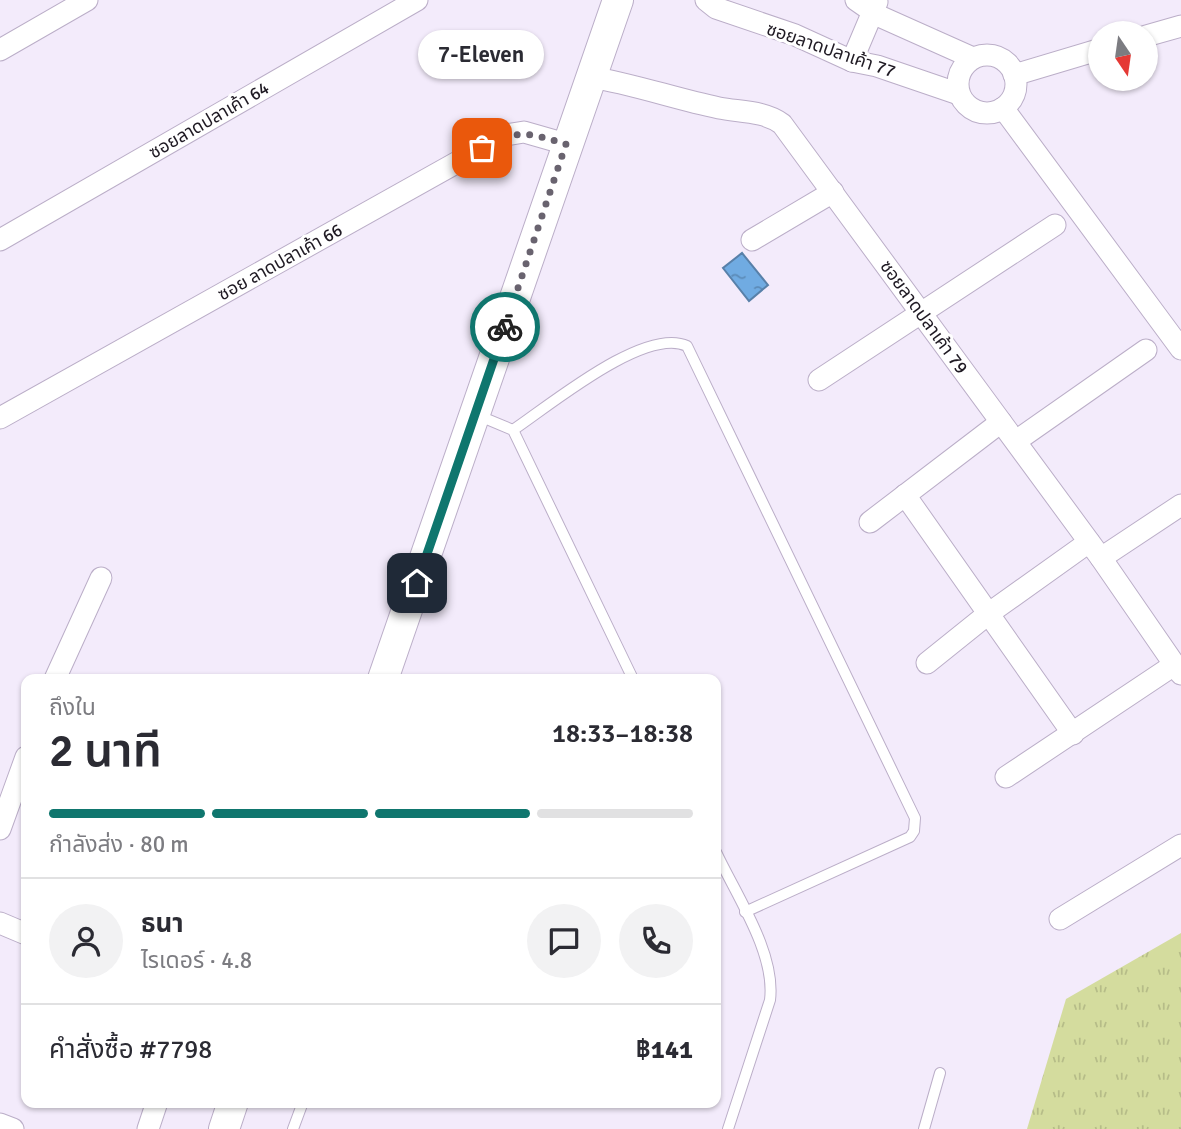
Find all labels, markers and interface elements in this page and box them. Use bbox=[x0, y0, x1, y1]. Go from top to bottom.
street label: ซอยลาดปลาเค้า 77 bbox=[764, 18, 898, 82]
north arrow bbox=[1088, 21, 1158, 91]
map controls bbox=[1088, 21, 1158, 91]
callout: 7-Eleven bbox=[419, 29, 545, 78]
text: 7-Eleven bbox=[438, 40, 524, 69]
street label: ซอยลาดปลาเค้า 64 bbox=[145, 77, 273, 163]
pin bbox=[452, 118, 512, 178]
icon: bag bbox=[463, 129, 501, 167]
street label: ซอย ลาดปลาเค้า 66 bbox=[214, 219, 346, 305]
street label: ซอยลาดปลาเค้า 79 bbox=[875, 256, 973, 378]
courier bbox=[470, 292, 540, 362]
icon: bike bbox=[486, 308, 524, 346]
pin bbox=[387, 553, 447, 613]
icon: home bbox=[398, 564, 436, 602]
text: ถึงใน bbox=[49, 693, 96, 722]
text: 18:33–18:38 bbox=[552, 718, 693, 750]
text: 2 นาที bbox=[49, 723, 162, 779]
text: กำลังส่ง · 80 m bbox=[49, 830, 188, 859]
button: person bbox=[49, 904, 123, 978]
button: chat bbox=[527, 904, 601, 978]
button: phone bbox=[619, 904, 693, 978]
text: ธนา bbox=[141, 908, 184, 940]
text: ไรเดอร์ · 4.8 bbox=[141, 946, 252, 975]
text: คำสั่งซื้อ #7798 bbox=[49, 1034, 212, 1066]
text: ฿141 bbox=[636, 1034, 693, 1066]

